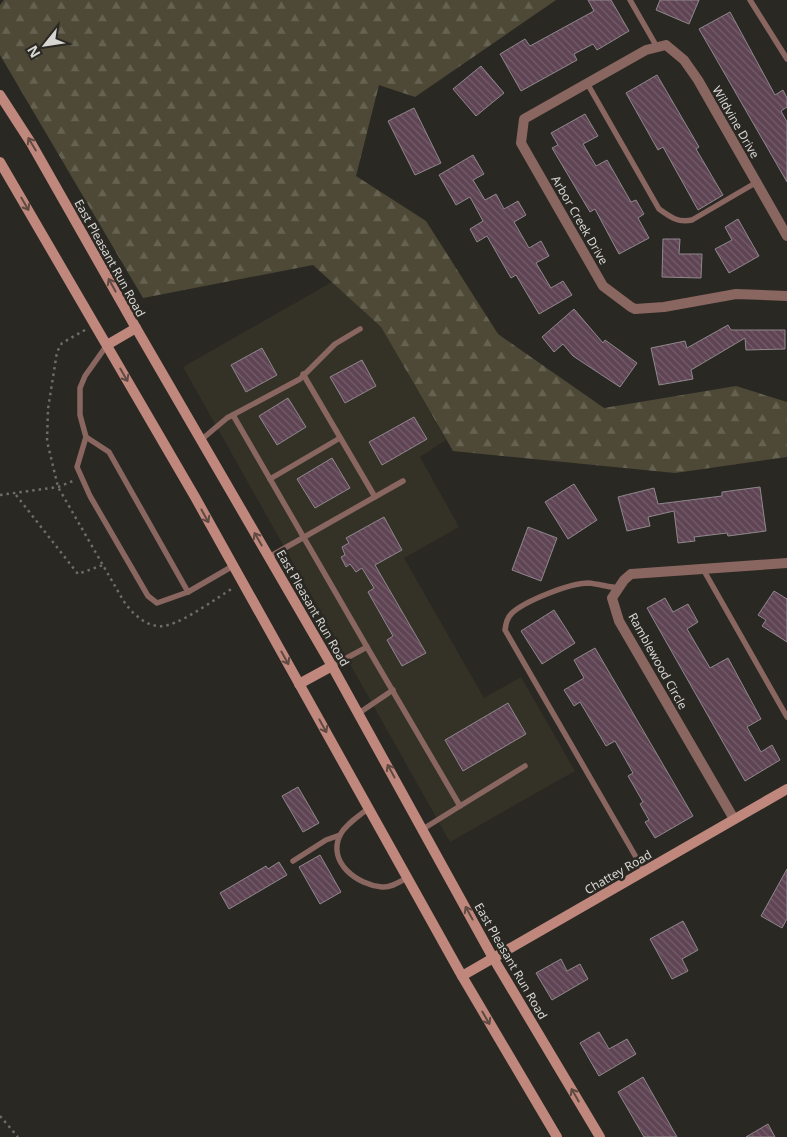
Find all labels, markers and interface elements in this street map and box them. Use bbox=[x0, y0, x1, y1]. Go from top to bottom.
north arrow bbox=[20, 20, 70, 70]
text: N bbox=[22, 42, 44, 61]
street label: Wildvine Drive bbox=[708, 83, 764, 161]
one-way arrow bbox=[26, 137, 36, 151]
street label: Arbor Creek Drive bbox=[548, 172, 613, 268]
street label: East Pleasant Run Road bbox=[71, 196, 149, 320]
one-way arrow bbox=[20, 197, 30, 211]
one-way arrow bbox=[106, 279, 116, 293]
one-way arrow bbox=[120, 367, 129, 382]
one-way arrow bbox=[200, 508, 210, 523]
one-way arrow bbox=[253, 532, 263, 546]
street label: East Pleasant Run Road bbox=[273, 547, 353, 669]
street label: Ramblewood Circle bbox=[624, 610, 692, 713]
one-way arrow bbox=[281, 650, 290, 665]
one-way arrow bbox=[318, 719, 328, 734]
one-way arrow bbox=[385, 764, 395, 779]
street label: Chattey Road bbox=[581, 846, 655, 898]
street label: East Pleasant Run Road bbox=[471, 900, 551, 1022]
one-way arrow bbox=[464, 906, 474, 921]
one-way arrow bbox=[482, 1010, 492, 1024]
one-way arrow bbox=[570, 1087, 580, 1102]

